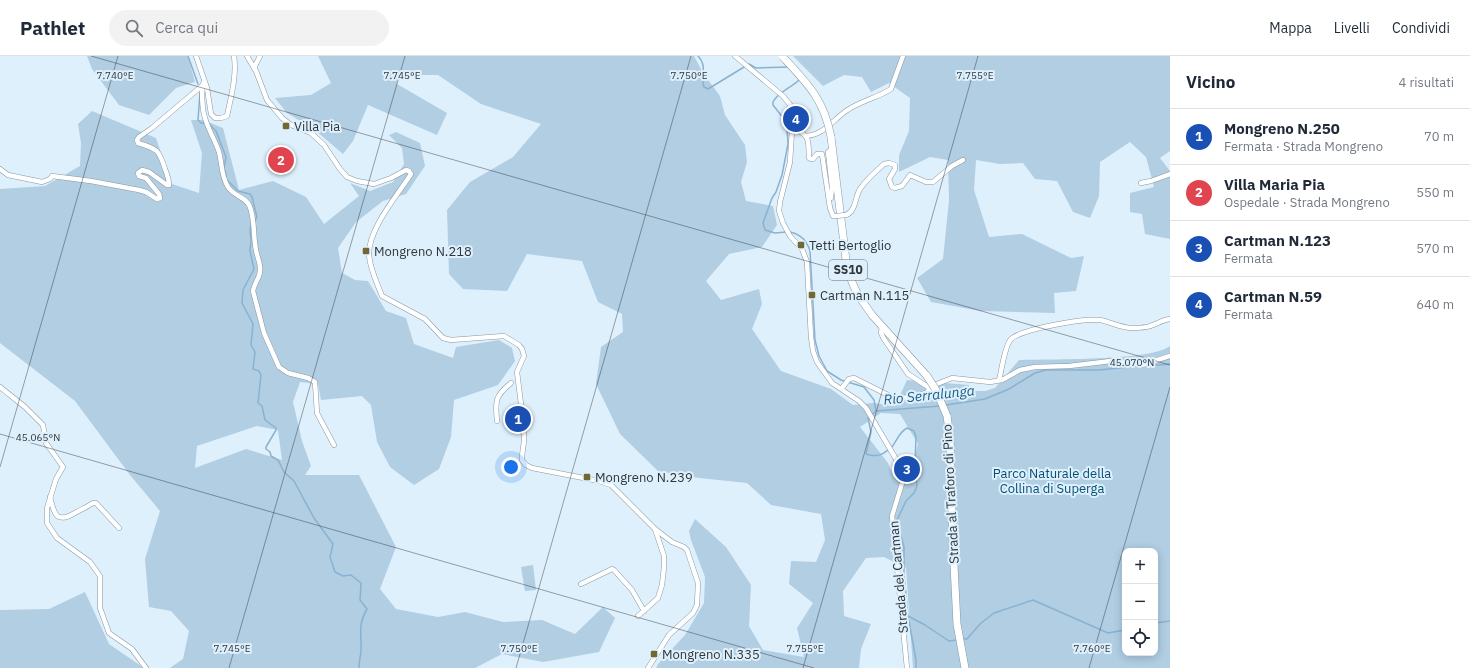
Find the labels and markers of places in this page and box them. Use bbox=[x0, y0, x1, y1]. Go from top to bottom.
pin: 4 bbox=[783, 104, 809, 134]
place label: Villa Pia bbox=[294, 118, 340, 135]
marker: Villa Pia bbox=[281, 121, 291, 131]
pin: 2 bbox=[268, 145, 294, 175]
place label: Tetti Bertoglio bbox=[809, 237, 891, 254]
marker: Tetti Bertoglio bbox=[796, 240, 806, 250]
place label: Mongreno N.218 bbox=[374, 243, 472, 260]
marker: Mongreno N.218 bbox=[361, 246, 371, 256]
place label: Cartman N.115 bbox=[820, 287, 909, 304]
marker: Cartman N.115 bbox=[807, 290, 817, 300]
pin: 1 bbox=[505, 404, 531, 434]
pin: 3 bbox=[894, 454, 920, 484]
place label: Mongreno N.239 bbox=[595, 469, 693, 486]
marker: Mongreno N.239 bbox=[582, 472, 592, 482]
place label: Mongreno N.335 bbox=[662, 646, 760, 663]
marker: Mongreno N.335 bbox=[649, 649, 659, 659]

